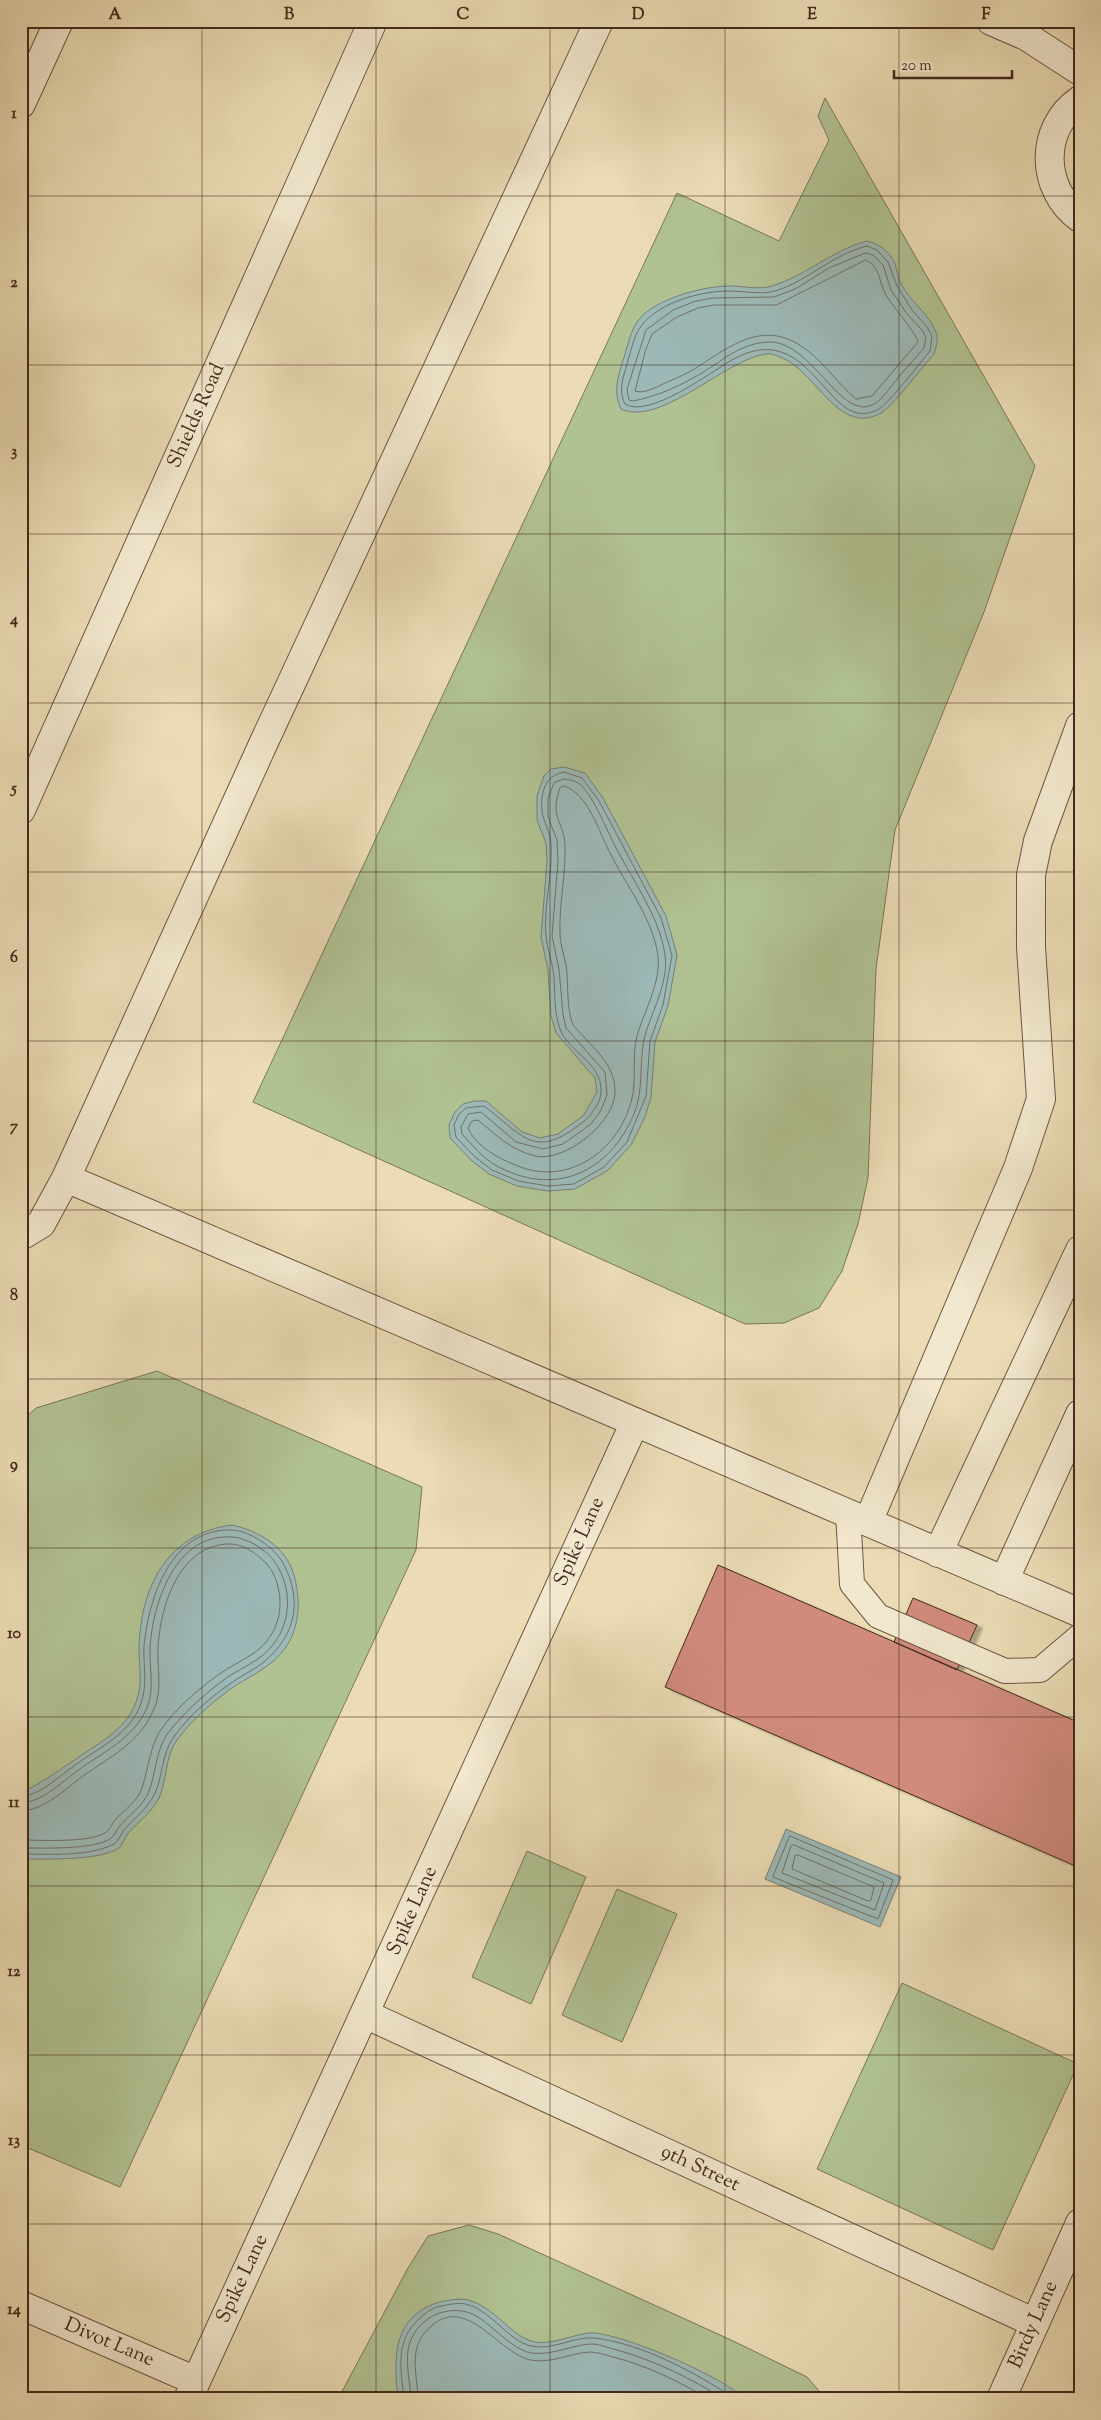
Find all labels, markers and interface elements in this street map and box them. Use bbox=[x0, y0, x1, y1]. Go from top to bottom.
text: A bbox=[109, 4, 122, 27]
text: B bbox=[284, 4, 294, 27]
text: C bbox=[457, 4, 470, 27]
text: D bbox=[632, 4, 645, 27]
text: E bbox=[807, 4, 817, 27]
text: F bbox=[982, 4, 991, 27]
scale bar bbox=[894, 48, 1011, 80]
text: 20 m bbox=[901, 56, 932, 77]
text: 1 bbox=[11, 103, 17, 126]
text: 2 bbox=[10, 272, 18, 295]
street label: Shields Road bbox=[161, 359, 233, 473]
text: 3 bbox=[11, 441, 18, 464]
text: 4 bbox=[9, 609, 18, 632]
text: 5 bbox=[9, 778, 17, 801]
text: 6 bbox=[10, 947, 18, 970]
text: 7 bbox=[10, 1116, 19, 1139]
text: 8 bbox=[10, 1285, 18, 1308]
text: 9 bbox=[10, 1454, 18, 1477]
street label: Spike Lane bbox=[547, 1493, 613, 1591]
text: 10 bbox=[7, 1623, 21, 1646]
text: 11 bbox=[9, 1792, 20, 1815]
street label: Spike Lane bbox=[380, 1862, 446, 1960]
text: 12 bbox=[8, 1961, 21, 1984]
text: 13 bbox=[8, 2130, 20, 2153]
street label: 9th Street bbox=[656, 2138, 744, 2200]
street label: Spike Lane bbox=[210, 2230, 276, 2328]
street label: Birdy Lane bbox=[1002, 2277, 1066, 2373]
text: 14 bbox=[7, 2299, 21, 2322]
street label: Divot Lane bbox=[59, 2311, 159, 2375]

